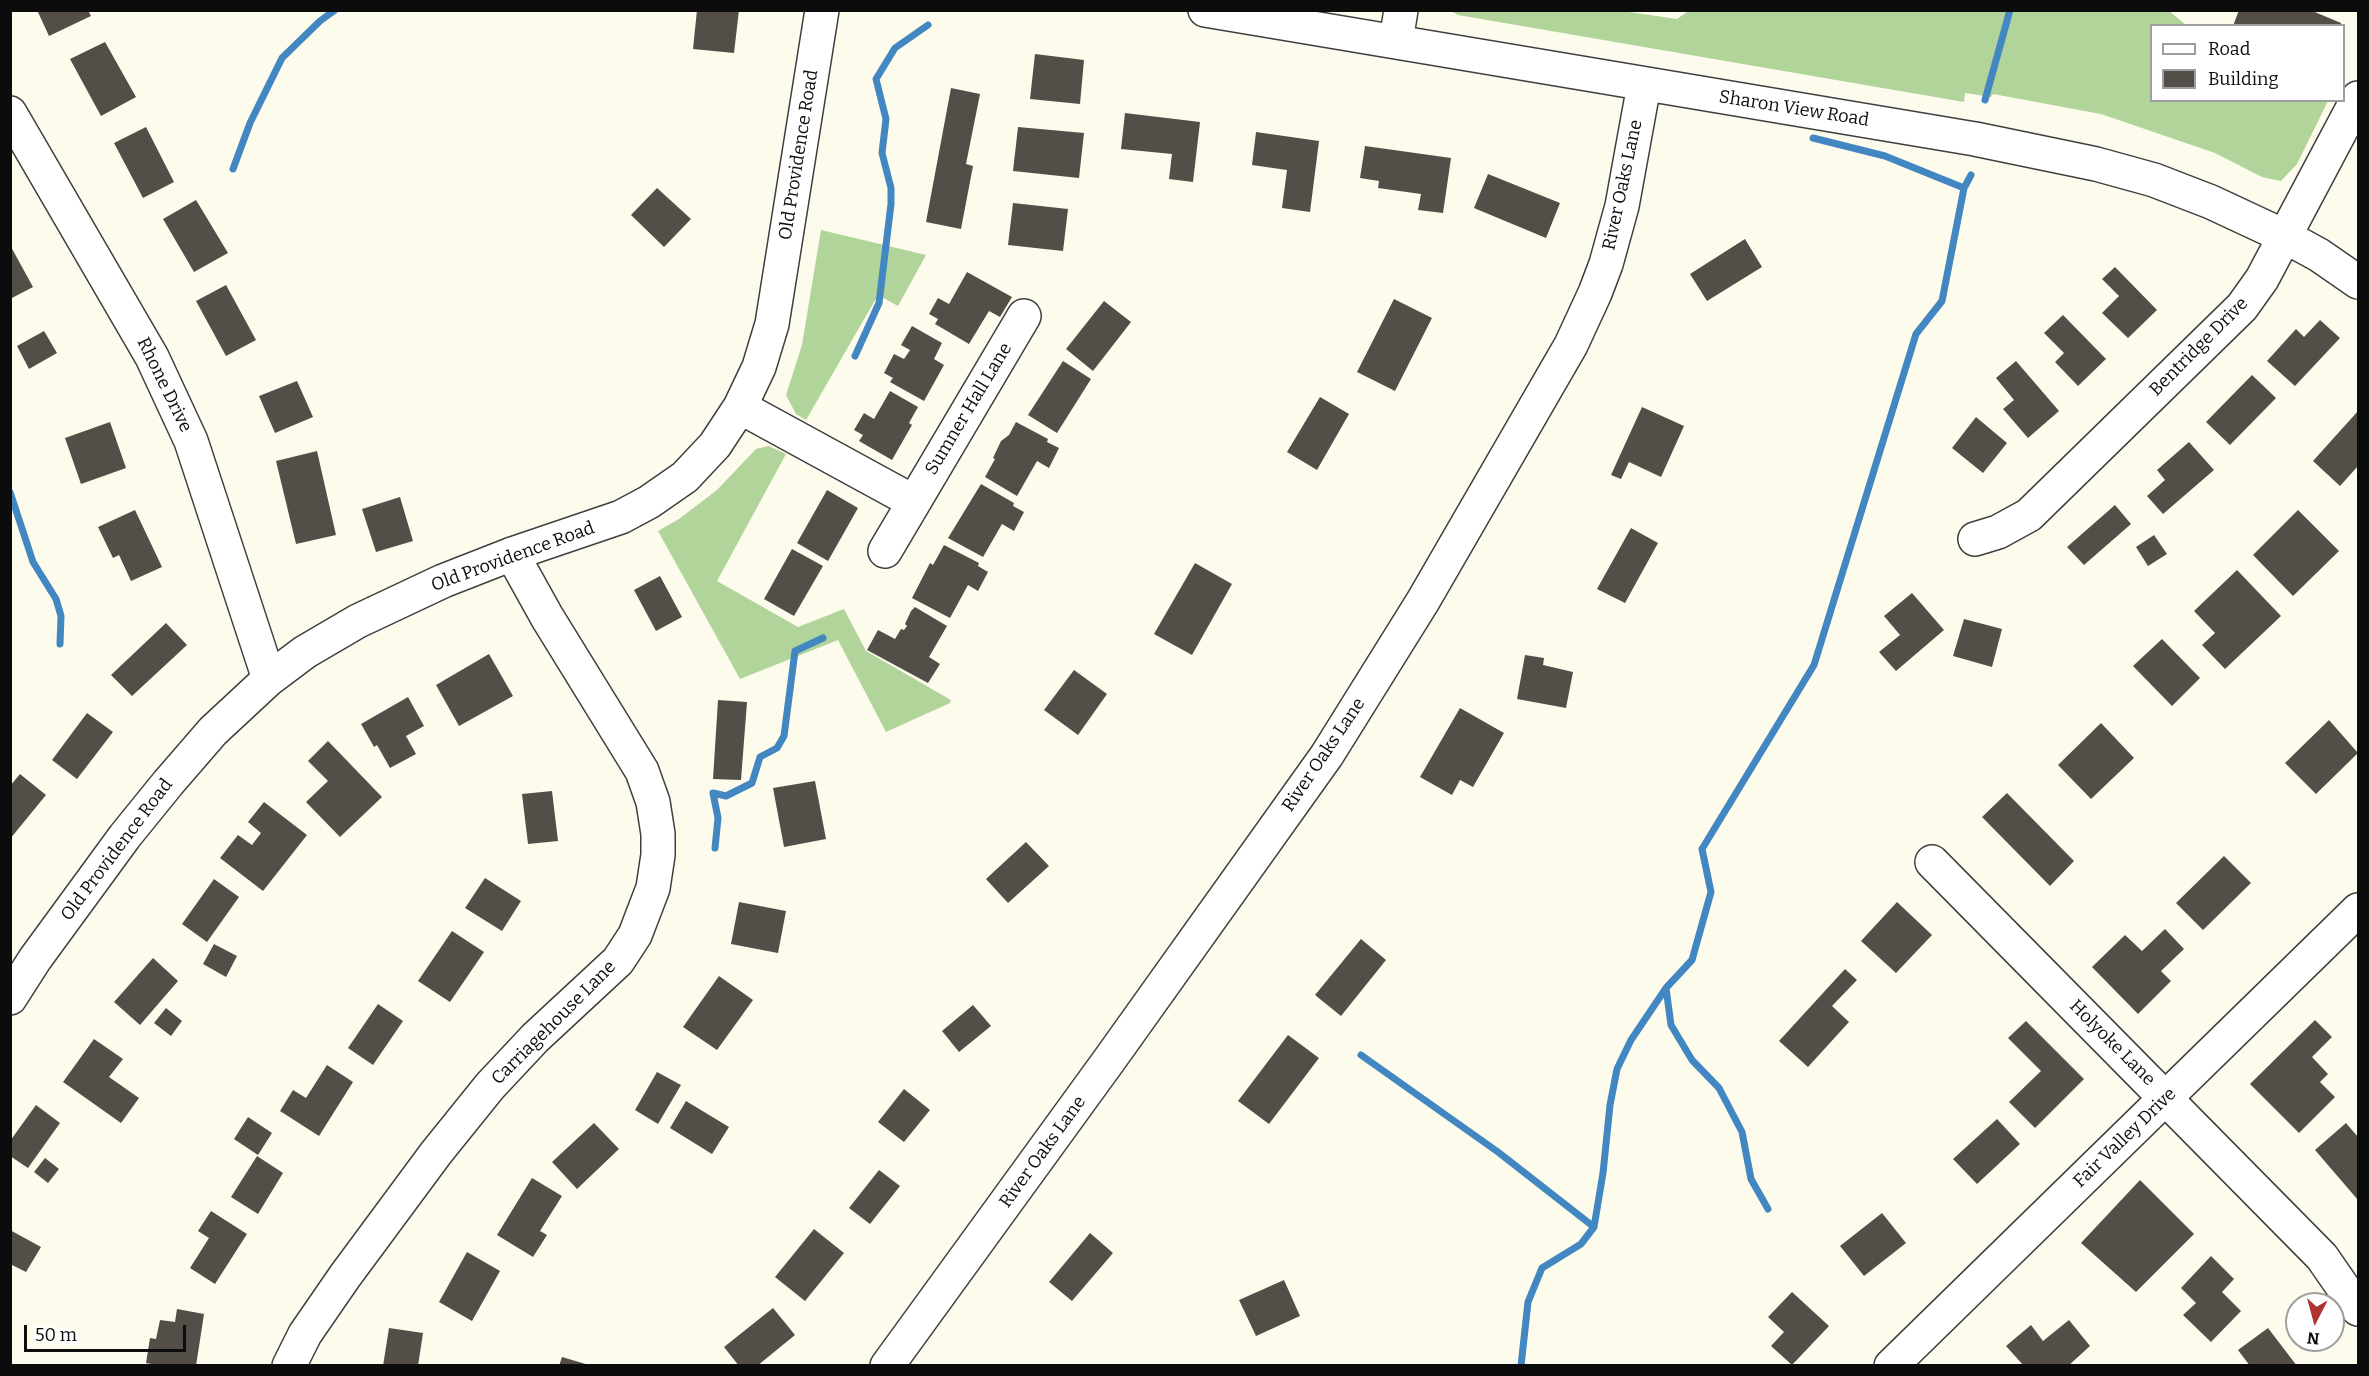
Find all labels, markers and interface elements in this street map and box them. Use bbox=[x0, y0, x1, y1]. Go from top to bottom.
legend bbox=[2150, 24, 2345, 102]
text: Road bbox=[2208, 38, 2250, 60]
street label: Old Providence Road bbox=[775, 68, 823, 242]
text: Building bbox=[2208, 68, 2279, 90]
street label: Sharon View Road bbox=[1717, 86, 1871, 132]
street label: River Oaks Lane bbox=[1599, 118, 1647, 252]
street label: Bentridge Drive bbox=[2145, 293, 2253, 401]
street label: Rhone Drive bbox=[132, 334, 196, 436]
street label: Sumner Hall Lane bbox=[921, 339, 1017, 479]
street label: Old Providence Road bbox=[428, 517, 598, 597]
street label: River Oaks Lane bbox=[1278, 694, 1370, 816]
street label: Old Providence Road bbox=[57, 775, 177, 925]
street label: Carriagehouse Lane bbox=[487, 956, 621, 1090]
street label: Holyoke Lane bbox=[2065, 996, 2159, 1090]
street label: Fair Valley Drive bbox=[2069, 1084, 2181, 1192]
street label: River Oaks Lane bbox=[995, 1092, 1091, 1212]
north arrow bbox=[2285, 1292, 2345, 1352]
scale bar bbox=[27, 1313, 189, 1351]
text: 50 m bbox=[35, 1324, 77, 1346]
text: N bbox=[2306, 1328, 2320, 1349]

